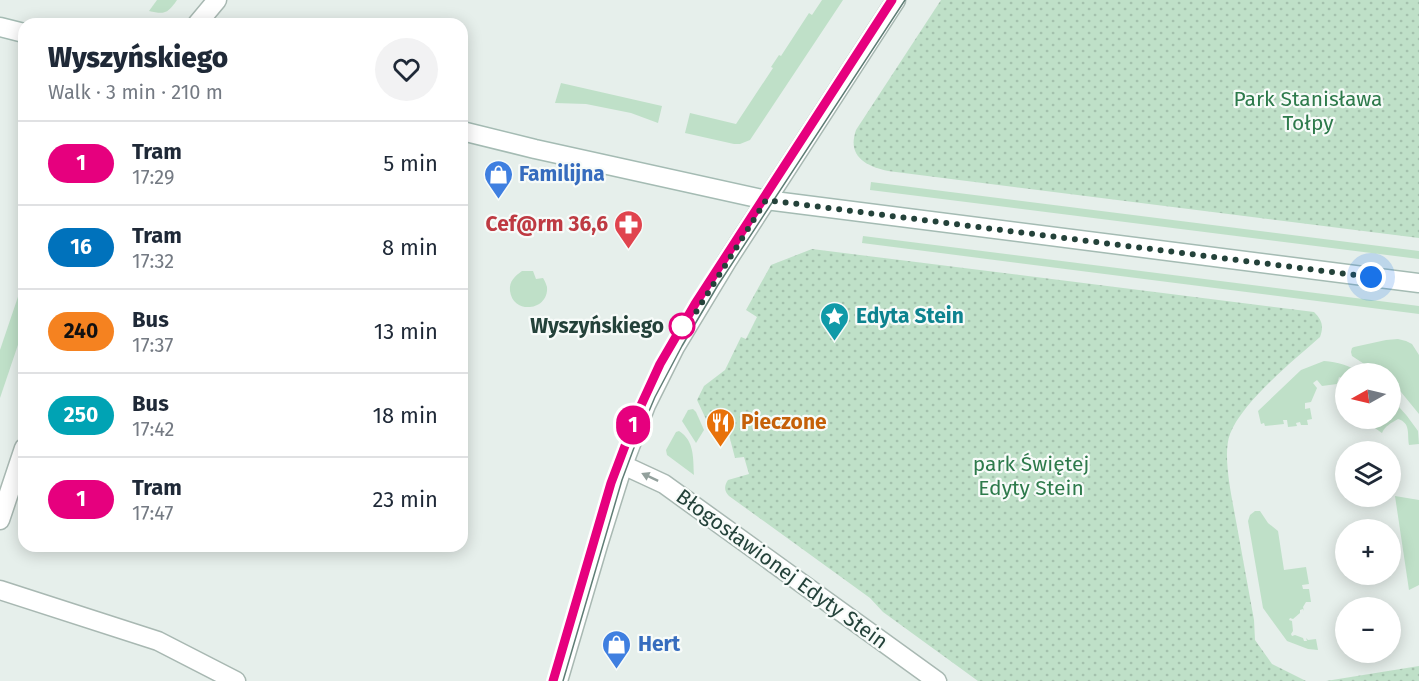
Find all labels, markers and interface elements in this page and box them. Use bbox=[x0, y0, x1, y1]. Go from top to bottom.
button: heart bbox=[375, 38, 438, 101]
text: Wyszyńskiego bbox=[48, 41, 228, 74]
text: Walk · 3 min · 210 m bbox=[48, 80, 223, 104]
park label: Park Stanisława Tołpy bbox=[1234, 86, 1382, 136]
text: Tram bbox=[132, 138, 182, 165]
text: 1 bbox=[76, 150, 86, 176]
text: 5 min bbox=[383, 150, 438, 177]
shop icon: Familijna bbox=[482, 158, 514, 200]
place label: Familijna bbox=[519, 161, 605, 187]
text: 17:29 bbox=[132, 165, 175, 189]
pharmacy icon: Cef@rm 36,6 bbox=[613, 208, 645, 250]
place label: Cef@rm 36,6 bbox=[486, 211, 608, 237]
text: Tram bbox=[132, 222, 182, 249]
text: 16 bbox=[70, 234, 92, 260]
text: 8 min bbox=[382, 234, 438, 261]
text: 17:32 bbox=[132, 249, 174, 273]
your location bbox=[1356, 262, 1386, 292]
place icon: Edyta Stein bbox=[819, 300, 851, 342]
place label: Edyta Stein bbox=[856, 303, 964, 329]
text: Bus bbox=[132, 306, 169, 333]
place label: Wyszyńskiego bbox=[530, 313, 664, 339]
marker: Wyszyńskiego bbox=[669, 313, 695, 339]
text: 240 bbox=[64, 318, 98, 344]
text: 13 min bbox=[374, 318, 438, 345]
text: 17:37 bbox=[132, 333, 173, 357]
north arrow bbox=[1335, 363, 1401, 429]
map controls bbox=[1335, 363, 1401, 663]
text: Bus bbox=[132, 390, 169, 417]
text: 250 bbox=[64, 402, 98, 428]
text: 18 min bbox=[373, 402, 438, 429]
line badge: 1 bbox=[614, 406, 652, 444]
restaurant icon: Pieczone bbox=[704, 406, 736, 448]
place label: Pieczone bbox=[741, 409, 827, 435]
text: 1 bbox=[628, 412, 638, 438]
text: 17:42 bbox=[132, 417, 174, 441]
button: layers bbox=[1335, 441, 1401, 507]
park label: park Świętej Edyty Stein bbox=[973, 451, 1089, 501]
one-way arrow bbox=[641, 472, 659, 482]
text: Tram bbox=[132, 474, 182, 501]
street label: Błogosławionej Edyty Stein bbox=[671, 483, 893, 655]
text: 1 bbox=[76, 486, 86, 512]
text: 23 min bbox=[372, 486, 438, 513]
text: 17:47 bbox=[132, 501, 173, 525]
button: + bbox=[1335, 519, 1401, 585]
button: − bbox=[1335, 597, 1401, 663]
shop icon: Hert bbox=[601, 628, 633, 670]
place label: Hert bbox=[638, 631, 681, 657]

